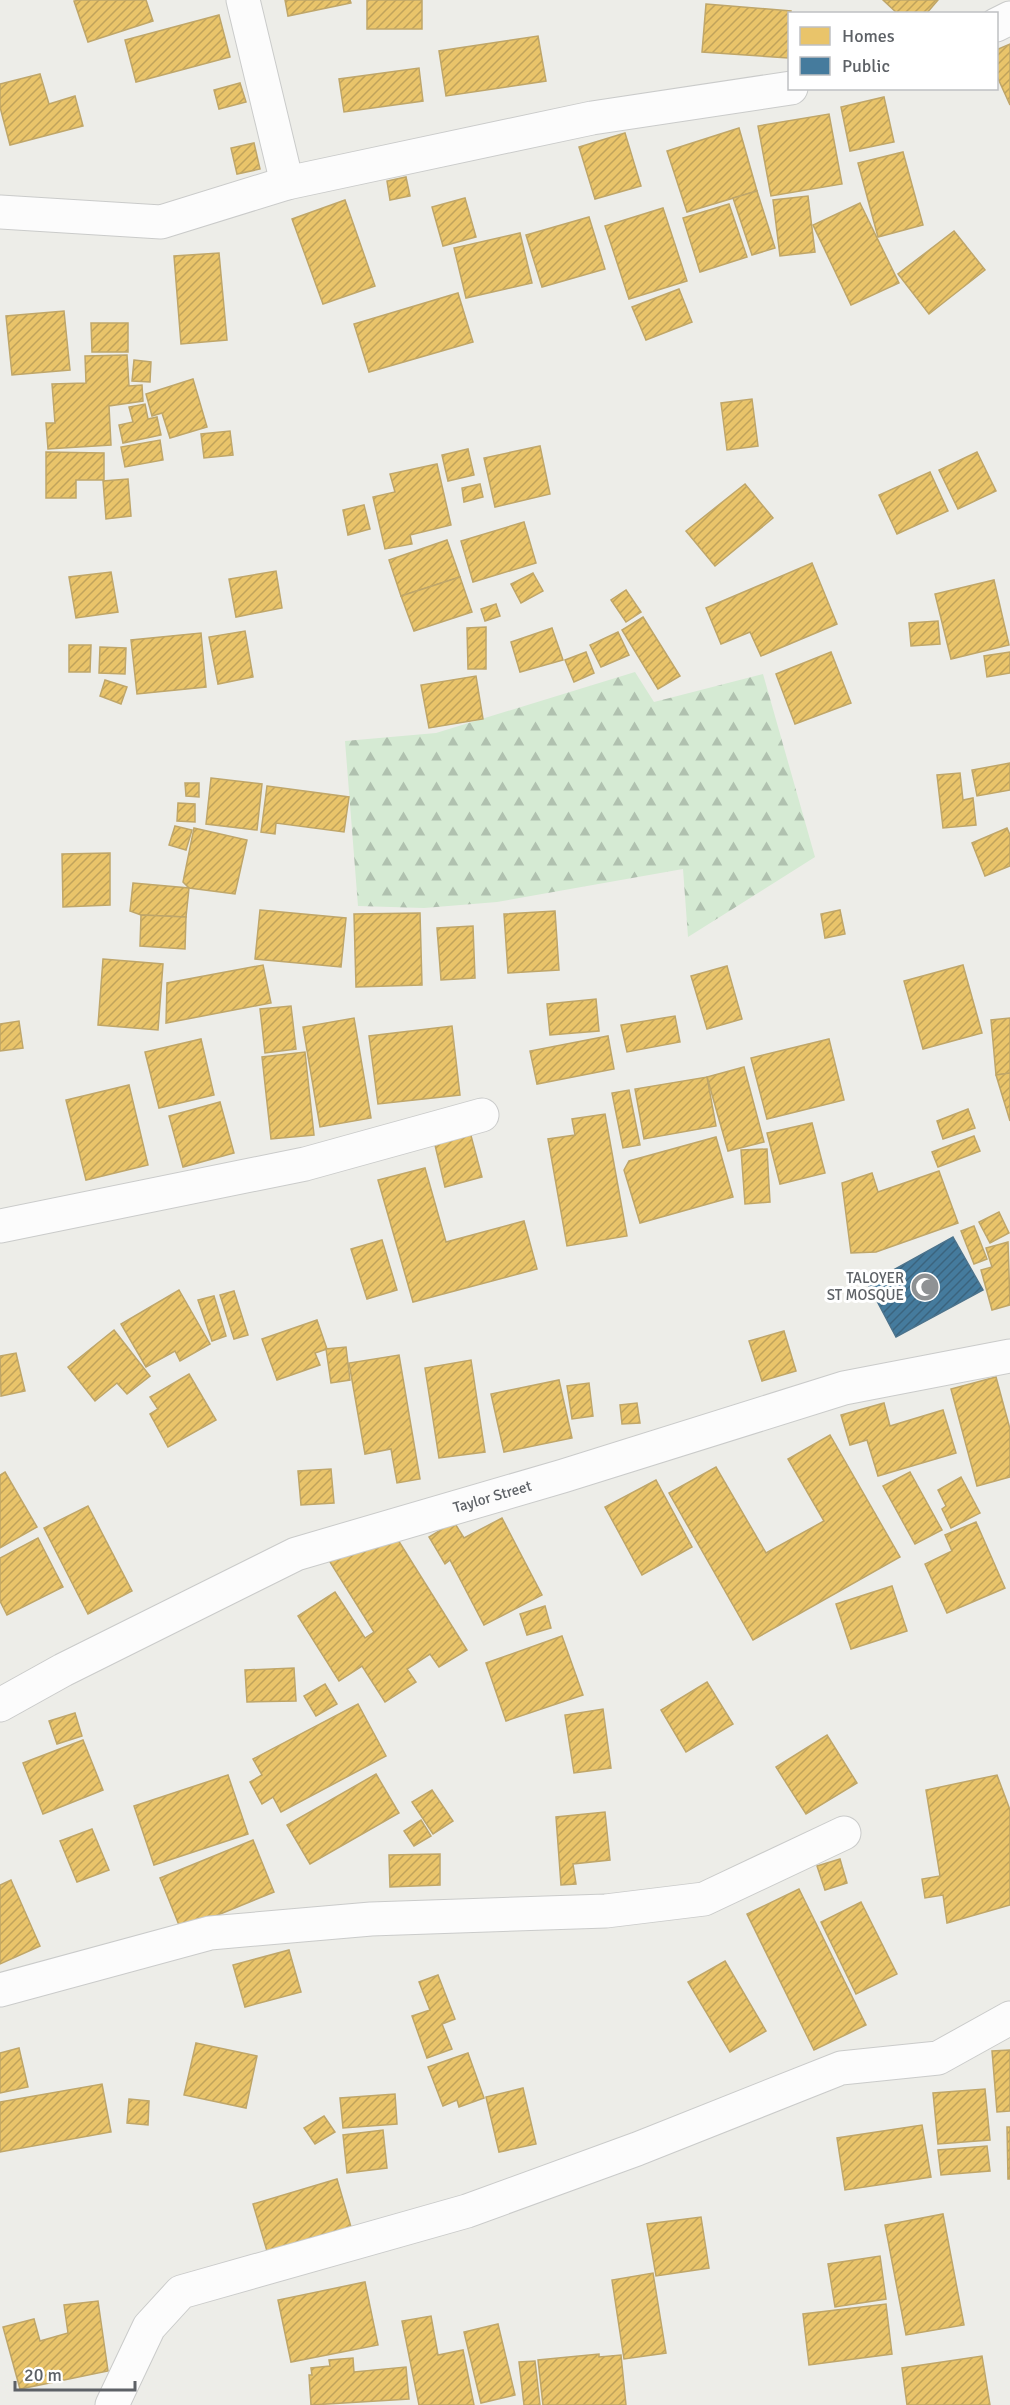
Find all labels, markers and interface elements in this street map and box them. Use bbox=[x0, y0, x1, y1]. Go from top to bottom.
legend bbox=[788, 12, 998, 90]
text: Homes bbox=[842, 25, 895, 47]
text: Public bbox=[842, 55, 890, 77]
place label: TALOYER ST MOSQUE bbox=[827, 1269, 904, 1304]
mosque icon: TALOYER ST MOSQUE bbox=[909, 1271, 941, 1303]
street label: Taylor Street bbox=[451, 1477, 534, 1517]
scale bar bbox=[15, 2354, 135, 2392]
text: 20 m bbox=[24, 2364, 62, 2386]

